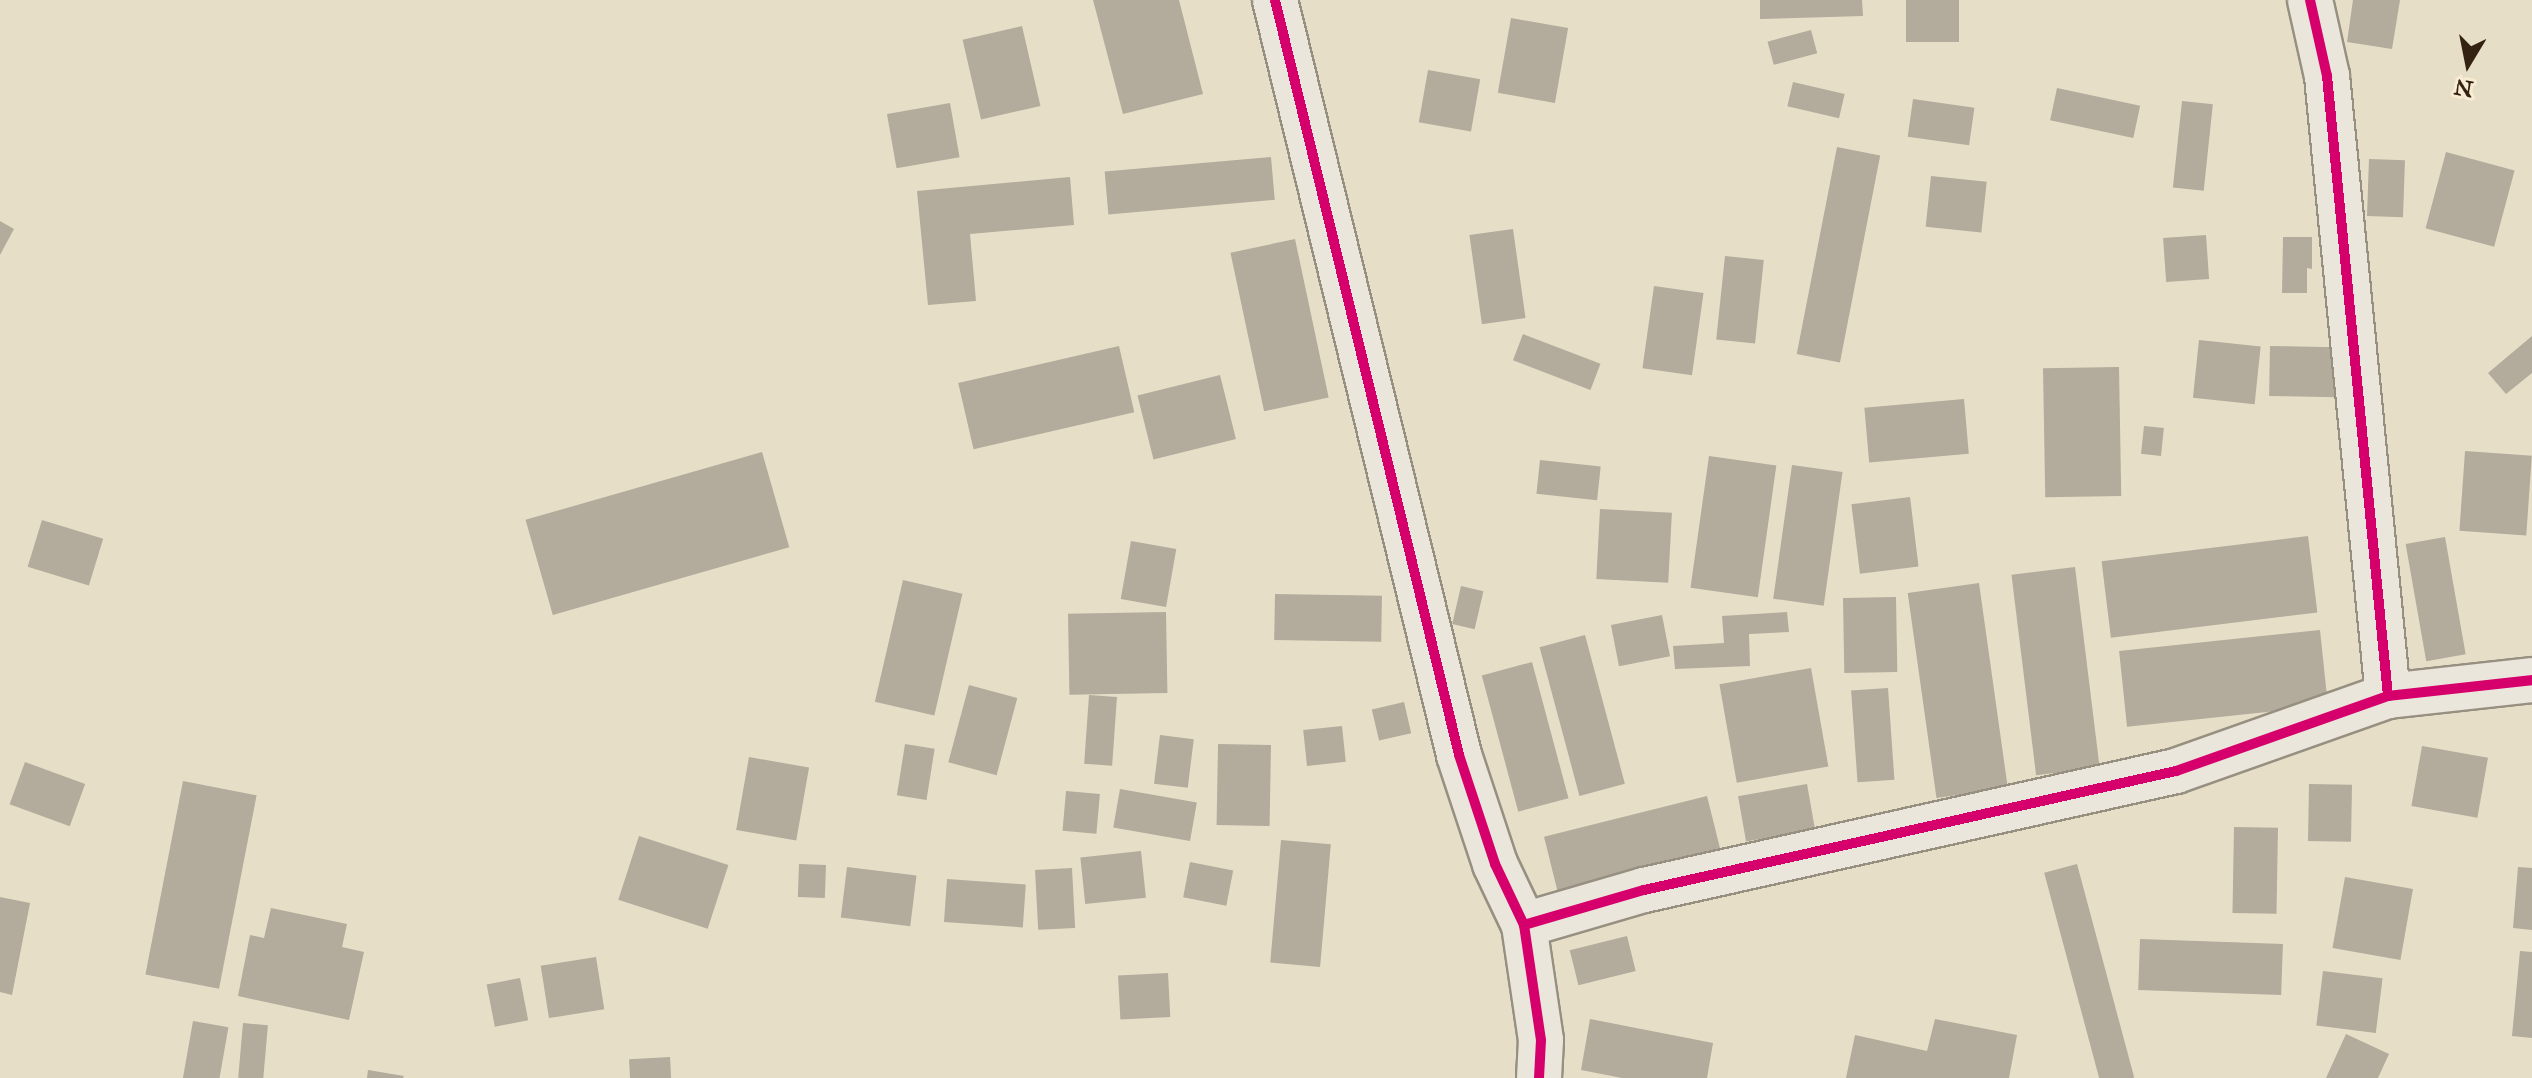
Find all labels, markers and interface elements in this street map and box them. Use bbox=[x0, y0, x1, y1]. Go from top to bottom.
north arrow bbox=[2428, 24, 2508, 104]
text: N bbox=[2452, 73, 2475, 103]

